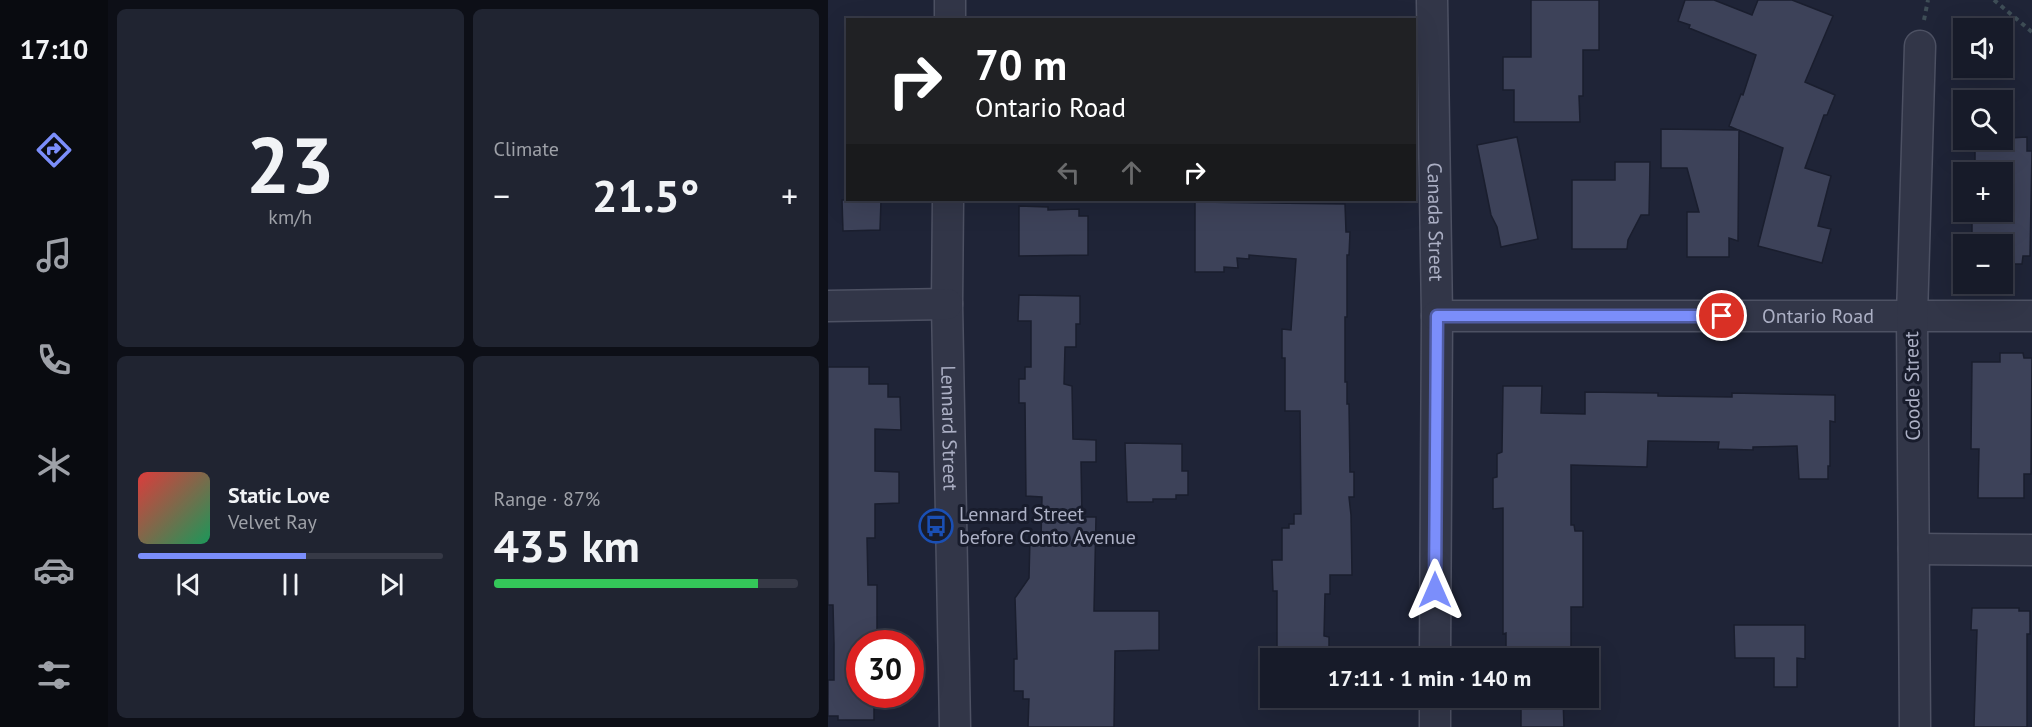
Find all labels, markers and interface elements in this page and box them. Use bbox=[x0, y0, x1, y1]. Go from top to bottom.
map controls bbox=[1953, 18, 2013, 294]
button: sound bbox=[1953, 18, 2013, 78]
text: 17:10 bbox=[20, 32, 88, 66]
text: 70 m bbox=[975, 37, 1067, 92]
icon: right bbox=[876, 42, 954, 120]
text: Ontario Road bbox=[975, 90, 1126, 124]
button: search bbox=[1953, 90, 2013, 150]
text: 23 bbox=[246, 114, 334, 215]
icon: directions bbox=[33, 129, 75, 171]
text: Climate bbox=[494, 136, 559, 162]
icon: left bbox=[1052, 156, 1085, 189]
icon: ahead bbox=[1115, 156, 1148, 189]
icon: right bbox=[1178, 156, 1211, 189]
street label: Canada Street bbox=[1422, 162, 1449, 282]
button: + bbox=[1953, 162, 2013, 222]
text: 21.5° bbox=[592, 166, 699, 224]
text: − bbox=[494, 174, 510, 217]
text: + bbox=[781, 174, 798, 217]
text: km/h bbox=[268, 204, 312, 230]
icon: music bbox=[33, 234, 75, 276]
button: − bbox=[1953, 234, 2013, 294]
pin bbox=[1696, 290, 1747, 341]
icon: arrive bbox=[1705, 299, 1738, 332]
street label: Ontario Road bbox=[1762, 303, 1874, 329]
street label: Coode Street bbox=[1898, 331, 1926, 441]
icon: phone bbox=[33, 339, 75, 381]
street label: Lennard Street bbox=[935, 365, 964, 491]
icon: climate bbox=[33, 444, 75, 486]
text: Static Love bbox=[228, 481, 330, 509]
text: Range · 87% bbox=[494, 486, 600, 512]
place label: Lennard Street before Conto Avenue bbox=[959, 501, 1136, 550]
bus stop icon: Lennard Street before Conto Avenue bbox=[918, 508, 954, 544]
text: Velvet Ray bbox=[228, 509, 317, 535]
text: 435 km bbox=[494, 516, 640, 574]
icon: car bbox=[33, 549, 75, 591]
position arrow bbox=[1403, 558, 1467, 622]
icon: previous bbox=[172, 568, 205, 601]
icon: pause bbox=[274, 568, 307, 601]
icon: next bbox=[375, 568, 408, 601]
speed limit sign: 30 bbox=[846, 630, 924, 708]
icon: filters bbox=[33, 654, 75, 696]
text: 17:11 · 1 min · 140 m bbox=[1328, 664, 1531, 692]

